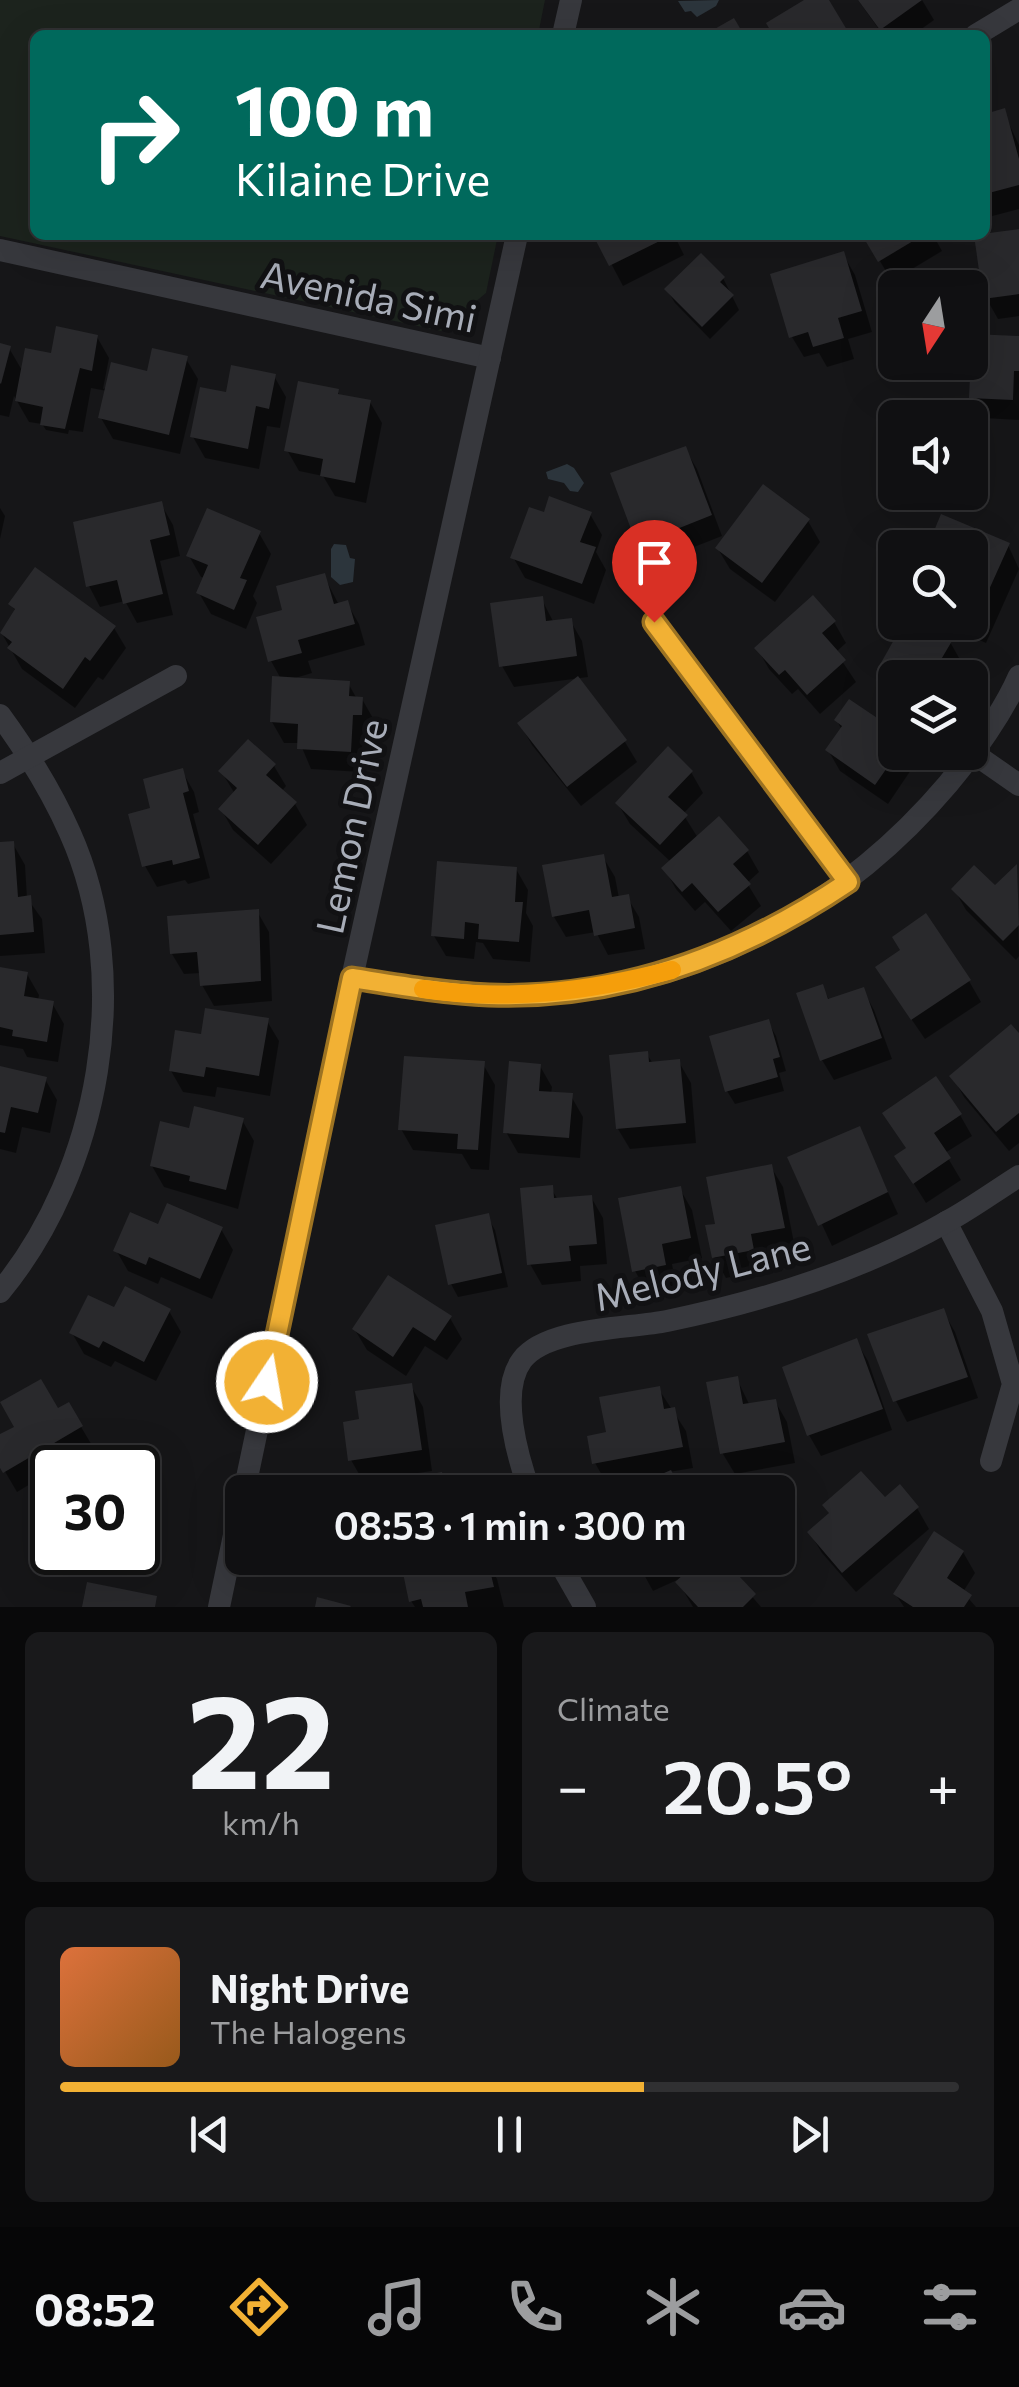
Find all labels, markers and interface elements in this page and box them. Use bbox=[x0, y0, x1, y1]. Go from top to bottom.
text: 100 m bbox=[235, 65, 434, 150]
icon: right bbox=[70, 70, 200, 200]
text: Kilaine Drive bbox=[235, 150, 490, 205]
street label: Avenida Simi bbox=[257, 249, 481, 341]
north arrow bbox=[878, 270, 988, 380]
map controls bbox=[878, 270, 988, 770]
button: sound bbox=[878, 400, 988, 510]
pin bbox=[612, 520, 697, 623]
button: search bbox=[878, 530, 988, 640]
icon: arrive bbox=[627, 535, 682, 590]
button: layers bbox=[878, 660, 988, 770]
street label: Lemon Drive bbox=[304, 714, 396, 938]
street label: Melody Lane bbox=[589, 1220, 815, 1320]
position arrow bbox=[215, 1330, 319, 1434]
speed limit sign: 30 bbox=[30, 1445, 160, 1575]
text: 08:53 · 1 min · 300 m bbox=[334, 1501, 686, 1548]
text: 22 bbox=[187, 1657, 335, 1816]
text: Climate bbox=[557, 1688, 670, 1728]
text: 20.5° bbox=[662, 1738, 852, 1829]
text: − bbox=[557, 1751, 588, 1818]
text: + bbox=[927, 1751, 959, 1818]
text: km/h bbox=[222, 1802, 300, 1842]
text: Night Drive bbox=[210, 1964, 409, 2011]
text: The Halogens bbox=[210, 2011, 407, 2051]
icon: previous bbox=[182, 2107, 237, 2162]
icon: pause bbox=[482, 2107, 537, 2162]
icon: next bbox=[782, 2107, 837, 2162]
icon: directions bbox=[224, 2272, 294, 2342]
icon: music bbox=[362, 2272, 432, 2342]
icon: phone bbox=[500, 2272, 570, 2342]
icon: climate bbox=[638, 2272, 708, 2342]
icon: car bbox=[777, 2272, 847, 2342]
icon: filters bbox=[915, 2272, 985, 2342]
text: 08:52 bbox=[34, 2280, 156, 2335]

